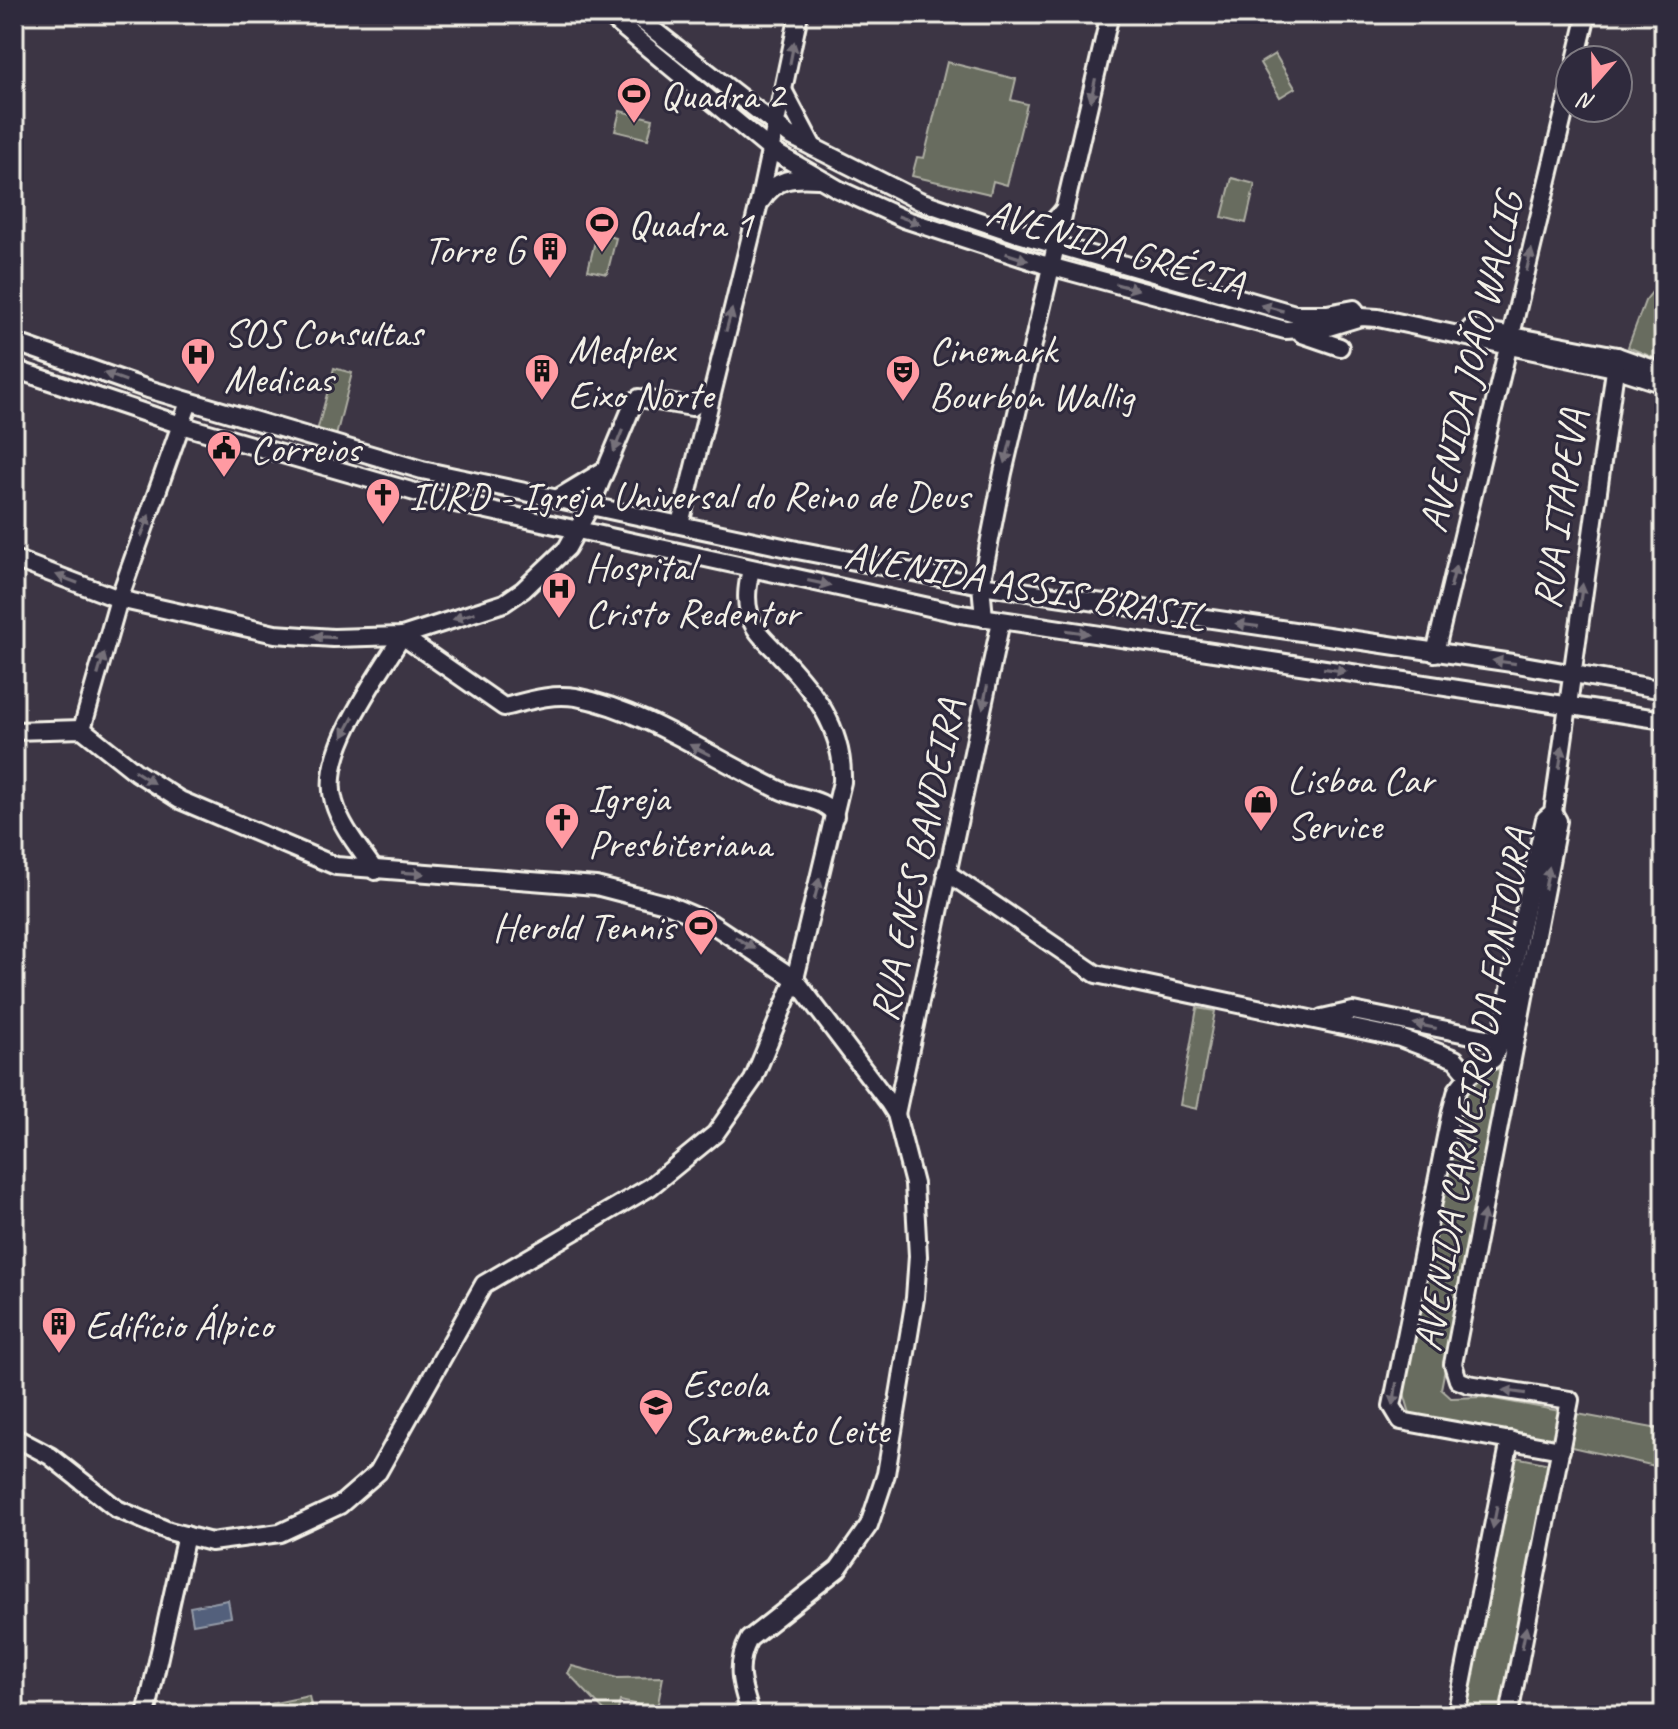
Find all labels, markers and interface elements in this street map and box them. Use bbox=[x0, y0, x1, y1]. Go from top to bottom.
one-way arrow bbox=[786, 40, 799, 65]
north arrow bbox=[1554, 44, 1634, 124]
place label: Quadra 2 bbox=[660, 70, 788, 120]
sports icon: Quadra 2 bbox=[615, 75, 653, 125]
one-way arrow bbox=[1086, 78, 1099, 103]
text: N bbox=[1573, 85, 1599, 117]
street label: AVENIDA JOÃO WALLIG bbox=[1408, 183, 1535, 537]
street label: AVENIDA GRÉCIA bbox=[981, 187, 1251, 309]
place label: Quadra 1 bbox=[628, 199, 755, 249]
sports icon: Quadra 1 bbox=[583, 204, 621, 254]
one-way arrow bbox=[897, 214, 921, 227]
place label: Torre G bbox=[424, 225, 528, 275]
building icon: Torre G bbox=[531, 230, 569, 280]
one-way arrow bbox=[1524, 248, 1536, 273]
one-way arrow bbox=[1006, 251, 1030, 263]
one-way arrow bbox=[1115, 282, 1140, 294]
one-way arrow bbox=[1260, 301, 1284, 314]
one-way arrow bbox=[723, 307, 735, 332]
place label: SOS Consultas Medicas bbox=[224, 308, 426, 404]
place label: Medplex Eixo Norte bbox=[568, 324, 716, 420]
place label: Cinemark Bourbon Wallig bbox=[929, 325, 1137, 421]
hospital icon: SOS Consultas Medicas bbox=[179, 336, 217, 386]
building icon: Medplex Eixo Norte bbox=[523, 352, 561, 402]
theatre icon: Cinemark Bourbon Wallig bbox=[884, 353, 922, 403]
one-way arrow bbox=[103, 371, 127, 383]
street label: RUA ITAPEVA bbox=[1521, 405, 1599, 612]
place label: Correios bbox=[250, 424, 363, 474]
public building icon: Correios bbox=[205, 429, 243, 479]
one-way arrow bbox=[611, 429, 624, 453]
one-way arrow bbox=[1001, 439, 1013, 464]
place label: IURD - Igreja Universal do Reino de Deus bbox=[409, 471, 973, 521]
church icon: IURD - Igreja Universal do Reino de Deus bbox=[364, 476, 402, 526]
one-way arrow bbox=[140, 513, 152, 537]
street label: AVENIDA ASSIS BRASIL bbox=[841, 530, 1210, 642]
place label: Hospital Cristo Redentor bbox=[585, 542, 803, 638]
one-way arrow bbox=[1447, 564, 1460, 589]
hospital icon: Hospital Cristo Redentor bbox=[540, 570, 578, 620]
one-way arrow bbox=[55, 572, 79, 585]
one-way arrow bbox=[807, 577, 832, 590]
one-way arrow bbox=[1575, 582, 1588, 607]
one-way arrow bbox=[452, 610, 476, 623]
one-way arrow bbox=[1234, 618, 1259, 631]
one-way arrow bbox=[1066, 626, 1091, 639]
one-way arrow bbox=[311, 630, 336, 643]
one-way arrow bbox=[95, 651, 108, 675]
one-way arrow bbox=[1491, 655, 1516, 668]
one-way arrow bbox=[1323, 664, 1348, 677]
one-way arrow bbox=[978, 685, 991, 710]
street label: RUA ENES BANDEIRA bbox=[859, 694, 976, 1025]
one-way arrow bbox=[342, 716, 356, 738]
one-way arrow bbox=[689, 743, 712, 757]
one-way arrow bbox=[1555, 745, 1568, 770]
place label: Lisboa Car Service bbox=[1287, 755, 1438, 851]
one-way arrow bbox=[133, 769, 155, 783]
place label: Igreja Presbiteriana bbox=[588, 773, 775, 869]
shop icon: Lisboa Car Service bbox=[1242, 783, 1280, 833]
church icon: Igreja Presbiteriana bbox=[543, 801, 581, 851]
street label: AVENIDA CARNEIRO DA FONTOURA bbox=[1402, 823, 1544, 1355]
one-way arrow bbox=[1541, 865, 1554, 890]
one-way arrow bbox=[401, 867, 426, 880]
one-way arrow bbox=[812, 876, 824, 901]
place label: Herold Tennis bbox=[493, 902, 678, 952]
sports icon: Herold Tennis bbox=[682, 907, 720, 957]
one-way arrow bbox=[734, 936, 756, 950]
one-way arrow bbox=[1412, 1019, 1437, 1031]
one-way arrow bbox=[1476, 1210, 1489, 1235]
place label: Edifício Álpico bbox=[85, 1300, 276, 1350]
building icon: Edifício Álpico bbox=[40, 1305, 78, 1355]
place label: Escola Sarmento Leite bbox=[682, 1359, 892, 1455]
one-way arrow bbox=[1388, 1382, 1401, 1407]
one-way arrow bbox=[1501, 1385, 1526, 1398]
school or university icon: Escola Sarmento Leite bbox=[637, 1387, 675, 1437]
one-way arrow bbox=[1488, 1505, 1500, 1530]
one-way arrow bbox=[1519, 1626, 1531, 1651]

